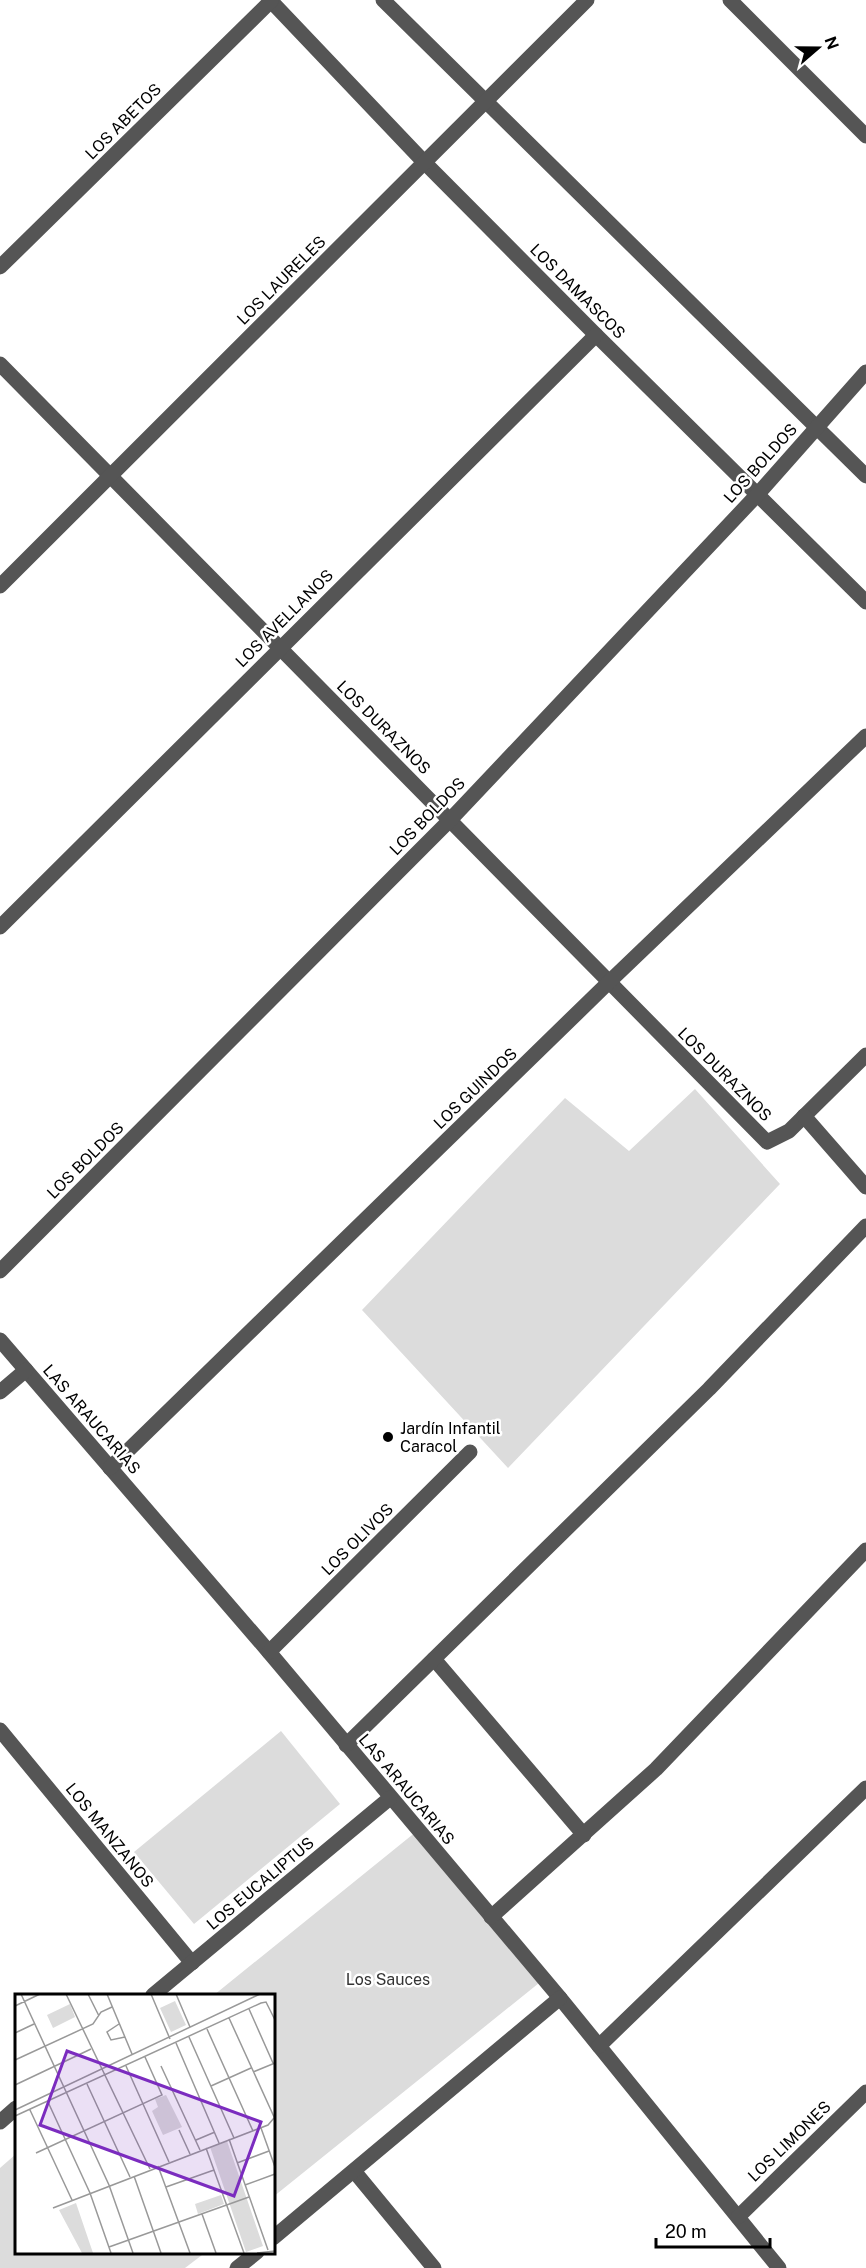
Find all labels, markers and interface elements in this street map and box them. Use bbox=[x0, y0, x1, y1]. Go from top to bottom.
north arrow bbox=[788, 18, 848, 78]
text: N bbox=[821, 34, 843, 52]
street label: LOS ABETOS bbox=[81, 79, 165, 163]
street label: LOS LAURELES bbox=[233, 232, 330, 329]
street label: LOS DAMASCOS bbox=[526, 240, 629, 343]
street label: LOS BOLDOS bbox=[720, 420, 801, 507]
street label: LOS AVELLANOS bbox=[232, 566, 337, 671]
street label: LOS DURAZNOS bbox=[333, 677, 434, 778]
street label: LOS BOLDOS bbox=[386, 774, 469, 859]
street label: LOS DURAZNOS bbox=[674, 1024, 775, 1125]
street label: LOS GUINDOS bbox=[430, 1044, 521, 1133]
street label: LOS BOLDOS bbox=[43, 1118, 128, 1203]
street label: LAS ARAUCARIAS bbox=[39, 1361, 144, 1478]
place label: Jardín Infantil Caracol bbox=[400, 1419, 501, 1456]
marker: Jardín Infantil Caracol bbox=[381, 1430, 395, 1444]
street label: LOS OLIVOS bbox=[318, 1500, 397, 1579]
street label: LAS ARAUCARIAS bbox=[355, 1730, 459, 1849]
street label: LOS MANZANOS bbox=[62, 1779, 158, 1891]
street label: LOS EUCALIPTUS bbox=[203, 1833, 318, 1934]
park label: Los Sauces bbox=[346, 1970, 430, 1989]
inset map bbox=[15, 1994, 274, 2253]
street label: LOS LIMONES bbox=[744, 2097, 835, 2186]
scale bar bbox=[656, 2211, 770, 2249]
text: 20 m bbox=[665, 2221, 707, 2242]

